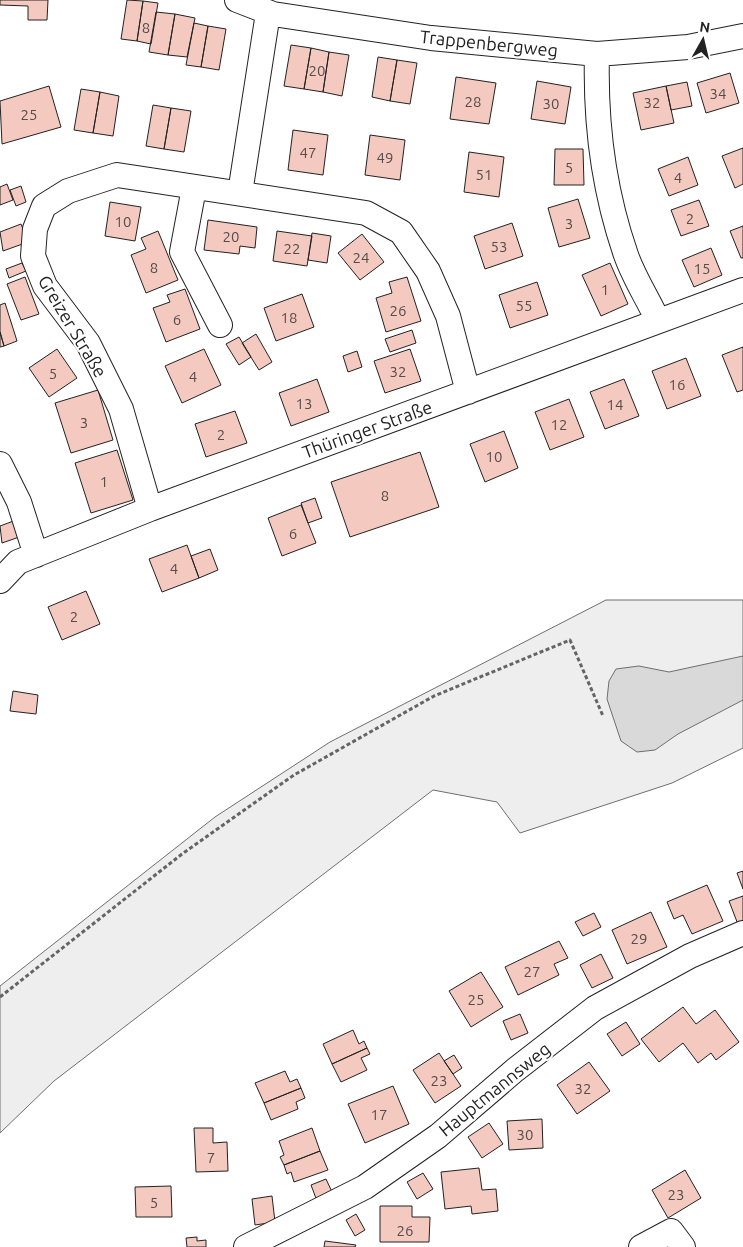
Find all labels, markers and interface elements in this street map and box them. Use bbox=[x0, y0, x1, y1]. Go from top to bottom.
north arrow bbox=[678, 15, 728, 65]
text: N bbox=[699, 18, 711, 36]
house number: 8 bbox=[142, 19, 150, 36]
street label: Trappenbergweg bbox=[419, 26, 559, 60]
house number: 20 bbox=[309, 62, 325, 79]
house number: 34 bbox=[710, 85, 726, 102]
house number: 28 bbox=[465, 93, 481, 110]
house number: 32 bbox=[644, 94, 660, 111]
house number: 30 bbox=[543, 95, 559, 112]
house number: 25 bbox=[21, 106, 37, 123]
house number: 47 bbox=[300, 144, 316, 161]
house number: 49 bbox=[377, 149, 393, 166]
house number: 5 bbox=[565, 159, 573, 176]
house number: 51 bbox=[476, 166, 492, 183]
house number: 4 bbox=[674, 169, 682, 186]
house number: 2 bbox=[686, 210, 694, 227]
house number: 10 bbox=[115, 213, 131, 230]
house number: 3 bbox=[565, 215, 573, 232]
house number: 20 bbox=[223, 228, 239, 245]
house number: 53 bbox=[491, 238, 507, 255]
house number: 22 bbox=[284, 240, 300, 257]
house number: 24 bbox=[353, 249, 369, 266]
house number: 8 bbox=[150, 259, 158, 276]
house number: 15 bbox=[694, 260, 710, 277]
street label: Greizer Straße bbox=[35, 271, 111, 381]
house number: 1 bbox=[601, 281, 609, 298]
house number: 55 bbox=[516, 297, 532, 314]
house number: 26 bbox=[390, 302, 406, 319]
house number: 18 bbox=[281, 309, 297, 326]
house number: 6 bbox=[173, 311, 181, 328]
house number: 32 bbox=[390, 363, 406, 380]
house number: 5 bbox=[49, 365, 57, 382]
house number: 4 bbox=[189, 368, 197, 385]
house number: 16 bbox=[669, 376, 685, 393]
house number: 13 bbox=[296, 395, 312, 412]
street label: Thüringer Straße bbox=[299, 396, 435, 462]
house number: 14 bbox=[607, 396, 623, 413]
house number: 3 bbox=[80, 414, 88, 431]
house number: 12 bbox=[551, 416, 567, 433]
house number: 2 bbox=[217, 426, 225, 443]
house number: 10 bbox=[486, 448, 502, 465]
house number: 1 bbox=[100, 473, 108, 490]
house number: 8 bbox=[381, 487, 389, 504]
house number: 6 bbox=[289, 525, 297, 542]
house number: 4 bbox=[170, 560, 178, 577]
house number: 2 bbox=[70, 608, 78, 625]
house number: 29 bbox=[631, 930, 647, 947]
house number: 27 bbox=[524, 963, 540, 980]
house number: 25 bbox=[468, 991, 484, 1008]
street label: Hauptmannsweg bbox=[434, 1038, 554, 1140]
house number: 23 bbox=[431, 1072, 447, 1089]
house number: 32 bbox=[575, 1080, 591, 1097]
house number: 17 bbox=[371, 1106, 387, 1123]
house number: 30 bbox=[517, 1126, 533, 1143]
house number: 7 bbox=[207, 1149, 215, 1166]
house number: 23 bbox=[668, 1186, 684, 1203]
house number: 5 bbox=[150, 1194, 158, 1211]
house number: 26 bbox=[397, 1222, 413, 1239]

